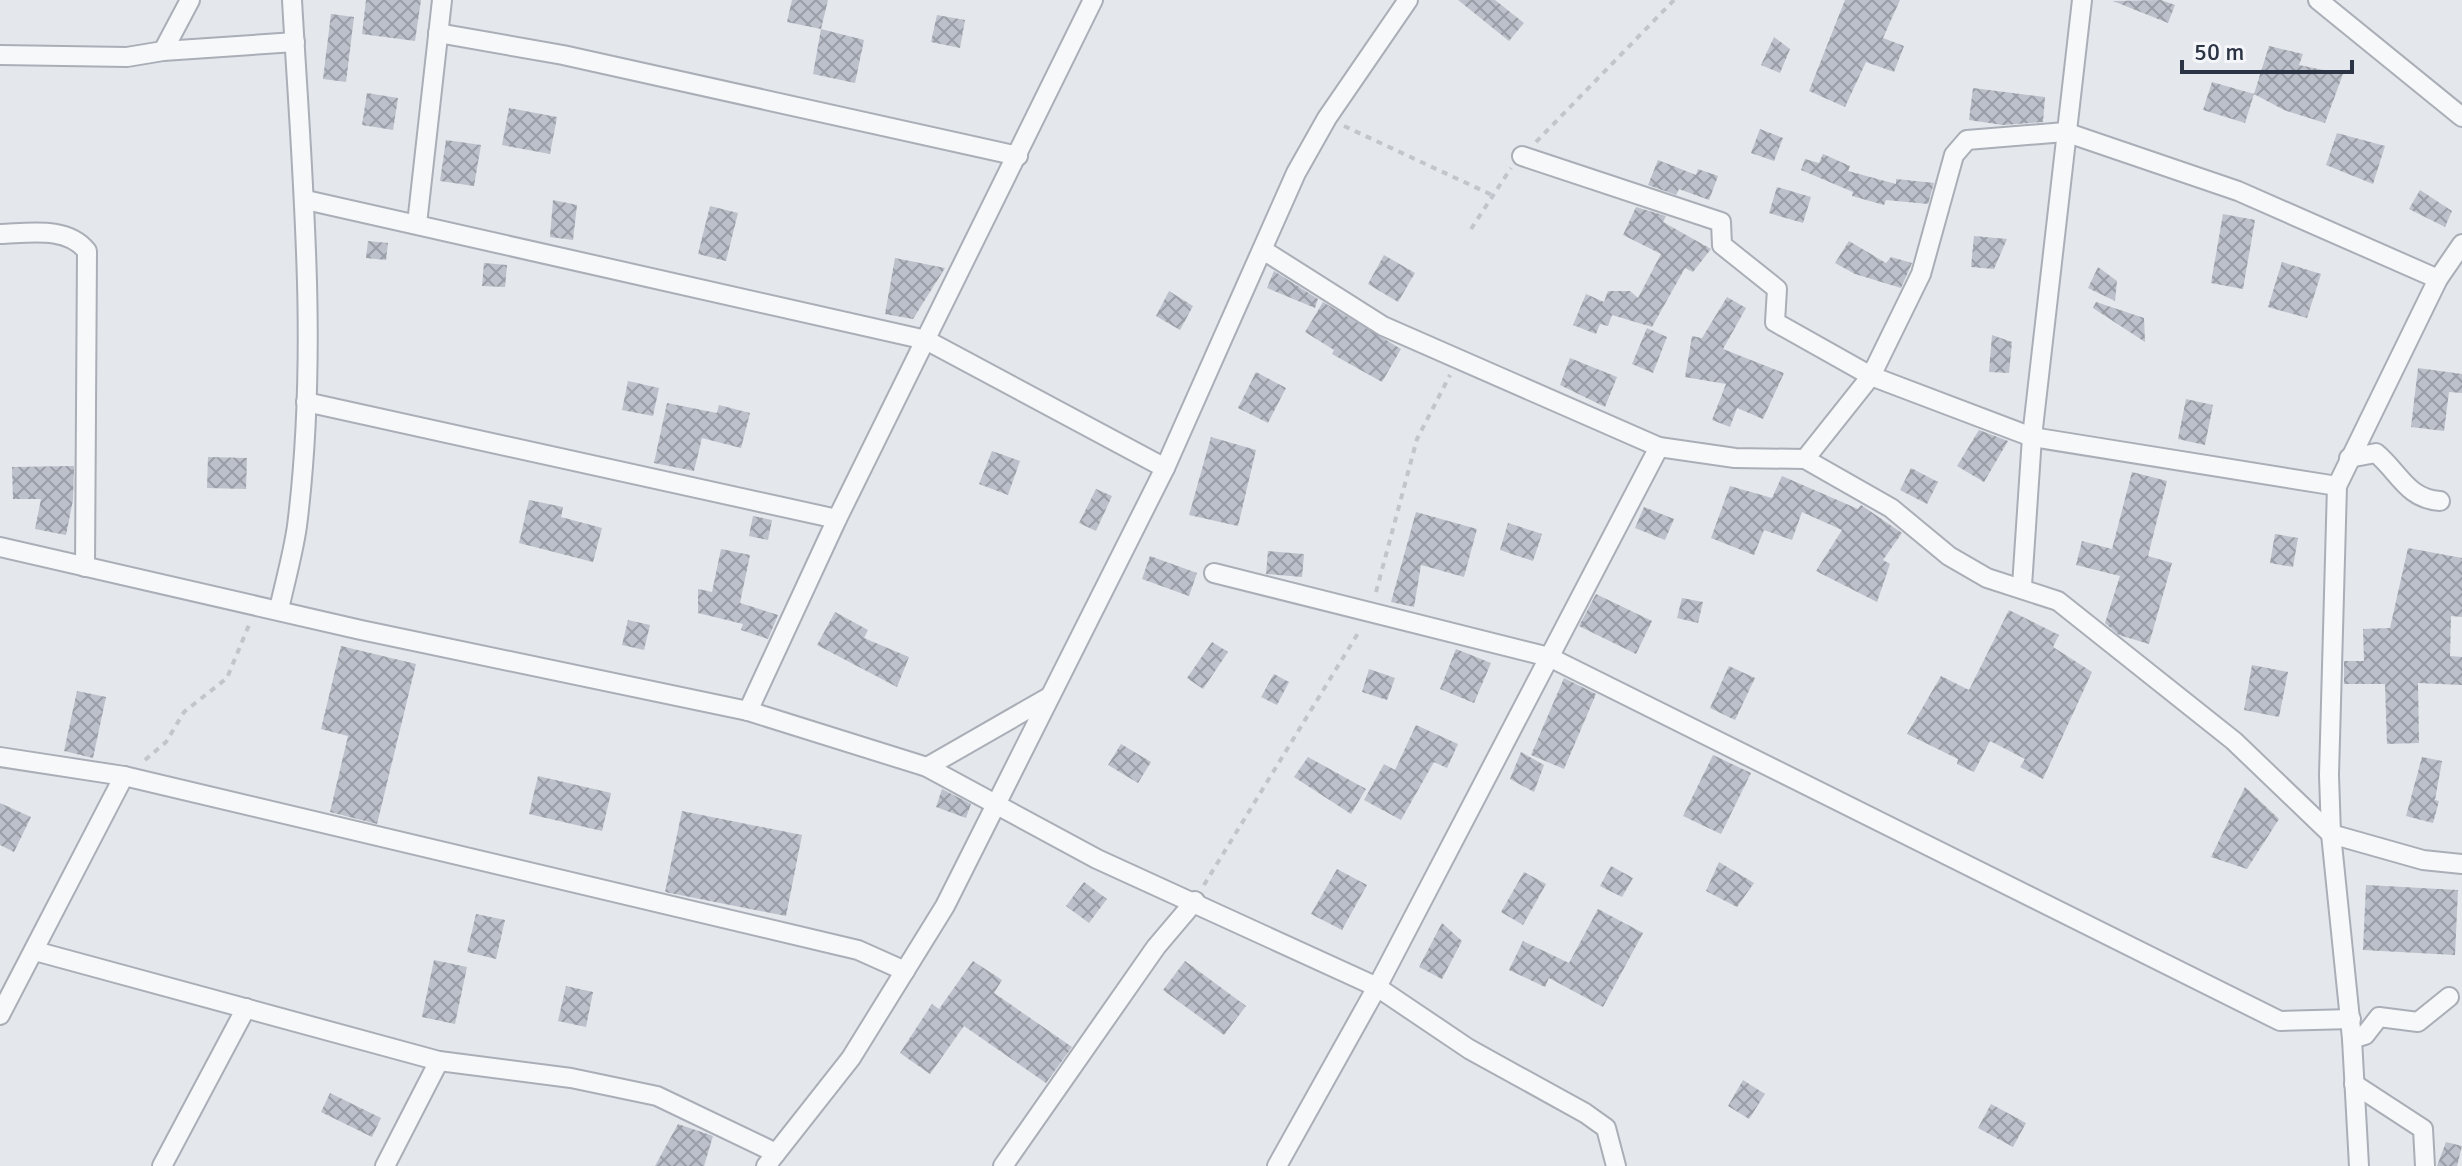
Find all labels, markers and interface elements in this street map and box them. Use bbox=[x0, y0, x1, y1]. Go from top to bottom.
scale bar bbox=[2182, 24, 2352, 74]
text: 50 m bbox=[2194, 37, 2244, 67]

